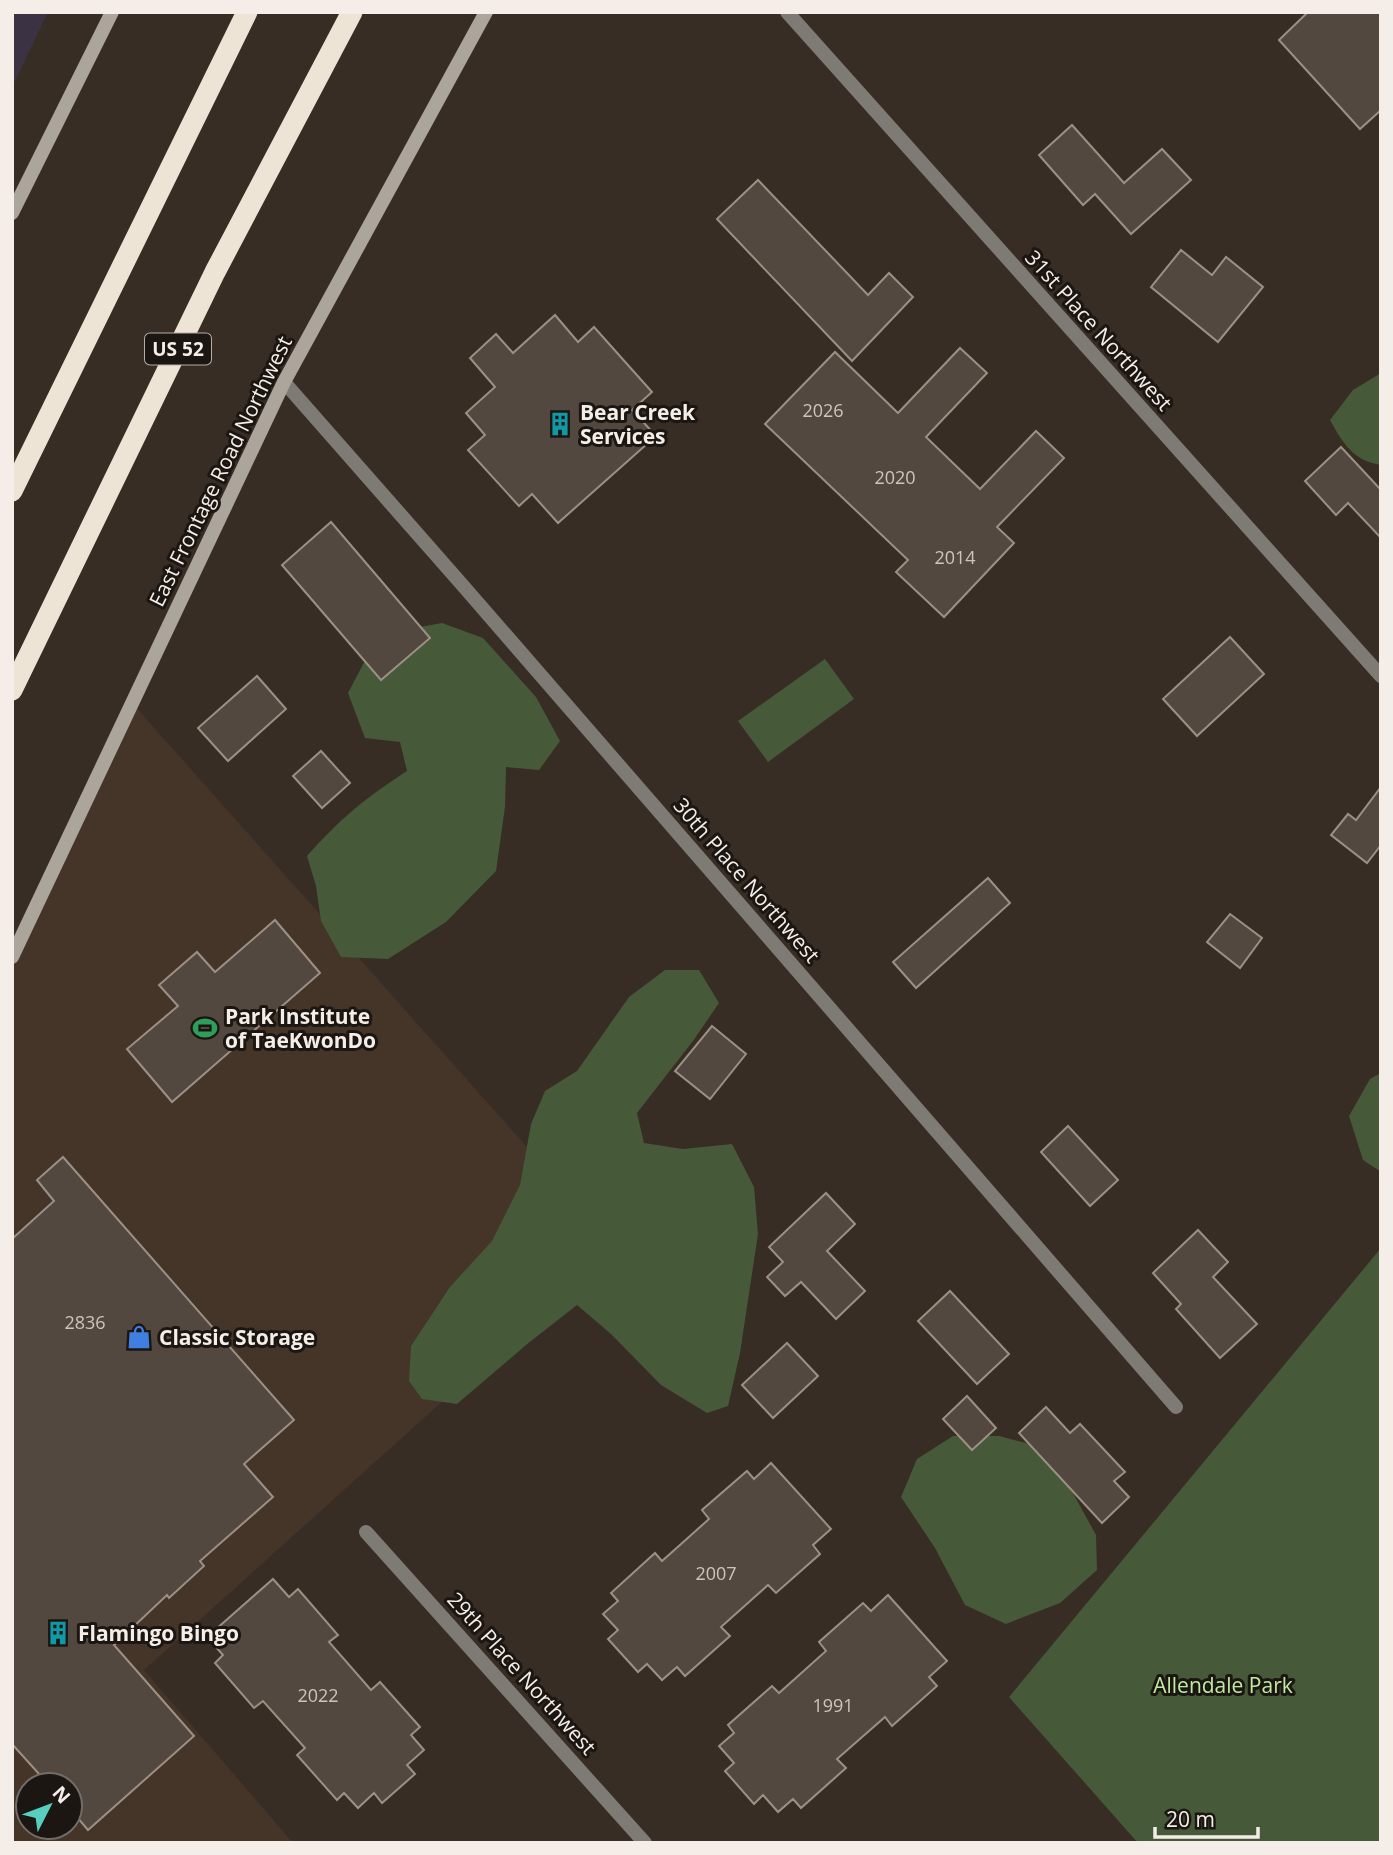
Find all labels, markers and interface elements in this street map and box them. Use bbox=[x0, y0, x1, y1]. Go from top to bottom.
street label: 31st Place Northwest bbox=[1019, 244, 1179, 416]
street label: East Frontage Road Northwest bbox=[142, 331, 298, 611]
road number: US 52 bbox=[145, 334, 211, 364]
place label: Bear Creek Services bbox=[580, 398, 696, 450]
house number: 2026 bbox=[802, 398, 844, 422]
building icon: Bear Creek Services bbox=[546, 410, 574, 438]
house number: 2020 bbox=[874, 465, 916, 489]
house number: 2014 bbox=[934, 545, 976, 569]
street label: 30th Place Northwest bbox=[668, 792, 826, 968]
place label: Park Institute of TaeKwonDo bbox=[225, 1002, 376, 1054]
sports icon: Park Institute of TaeKwonDo bbox=[191, 1014, 219, 1042]
house number: 2836 bbox=[64, 1310, 106, 1334]
shop icon: Classic Storage bbox=[125, 1323, 153, 1351]
place label: Classic Storage bbox=[159, 1323, 315, 1351]
house number: 2007 bbox=[695, 1561, 737, 1585]
street label: 29th Place Northwest bbox=[441, 1586, 603, 1760]
building icon: Flamingo Bingo bbox=[44, 1619, 72, 1647]
place label: Flamingo Bingo bbox=[78, 1619, 239, 1647]
park label: Allendale Park bbox=[1153, 1671, 1293, 1699]
house number: 2022 bbox=[297, 1683, 339, 1707]
house number: 1991 bbox=[812, 1693, 854, 1717]
north arrow bbox=[14, 1771, 84, 1841]
text: N bbox=[47, 1780, 76, 1809]
scale bar bbox=[1155, 1796, 1258, 1840]
text: 20 m bbox=[1166, 1805, 1215, 1833]

